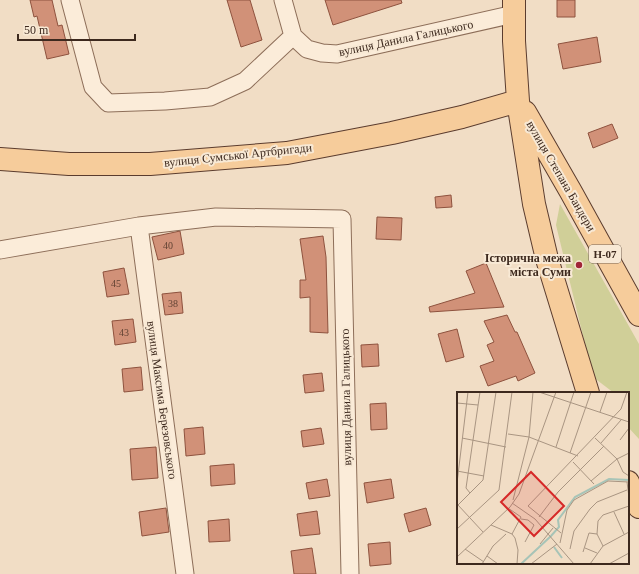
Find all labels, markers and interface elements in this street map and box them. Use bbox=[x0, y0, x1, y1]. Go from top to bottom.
scale bar bbox=[18, 16, 135, 42]
street label: вулиця Данила Галицького bbox=[338, 17, 474, 59]
text: 50 m bbox=[24, 23, 49, 37]
street label: вулиця Степана Бандери bbox=[524, 118, 599, 234]
street label: вулиця Сумської Артбригади bbox=[163, 140, 313, 170]
house number: 40 bbox=[163, 240, 173, 251]
road number: Н-07 bbox=[589, 245, 621, 263]
place label: Історична межа міста Суми bbox=[485, 251, 571, 279]
marker: Історична межа міста Суми bbox=[574, 260, 584, 270]
house number: 45 bbox=[111, 278, 121, 289]
house number: 38 bbox=[168, 298, 178, 309]
street label: вулиця Максима Березовського bbox=[144, 320, 180, 480]
house number: 43 bbox=[119, 327, 129, 338]
street label: вулиця Данила Галицького bbox=[338, 328, 354, 466]
inset map bbox=[457, 392, 629, 564]

